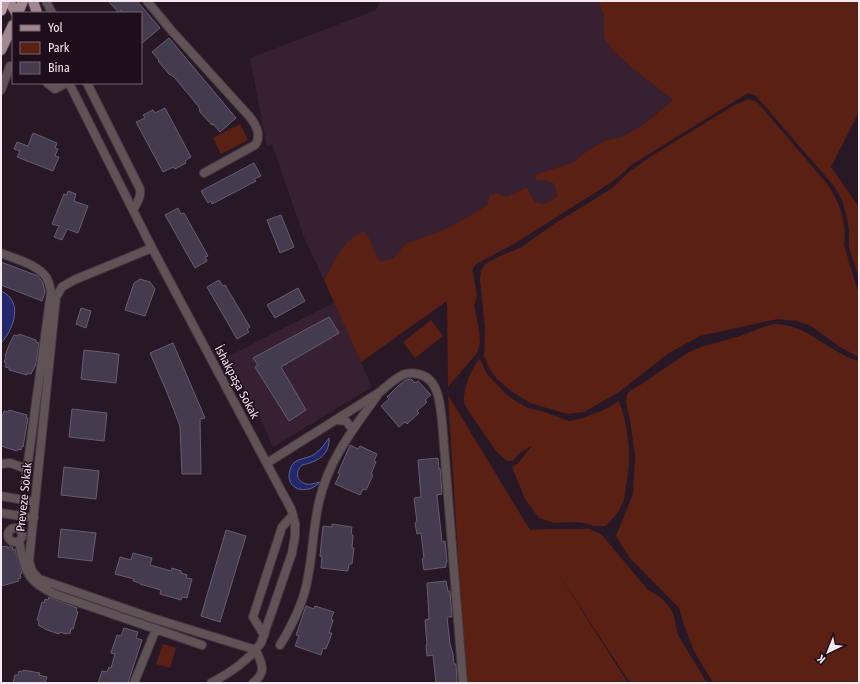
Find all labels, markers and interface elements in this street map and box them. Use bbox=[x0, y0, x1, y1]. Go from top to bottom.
legend bbox=[12, 12, 142, 84]
text: Yol bbox=[48, 21, 63, 35]
text: Park bbox=[48, 41, 70, 55]
text: Bina bbox=[48, 61, 70, 75]
street label: İshakpaşa Sokak bbox=[212, 342, 263, 421]
street label: Preveze Sokak bbox=[13, 461, 35, 532]
north arrow bbox=[808, 632, 848, 672]
text: K bbox=[814, 652, 828, 666]

